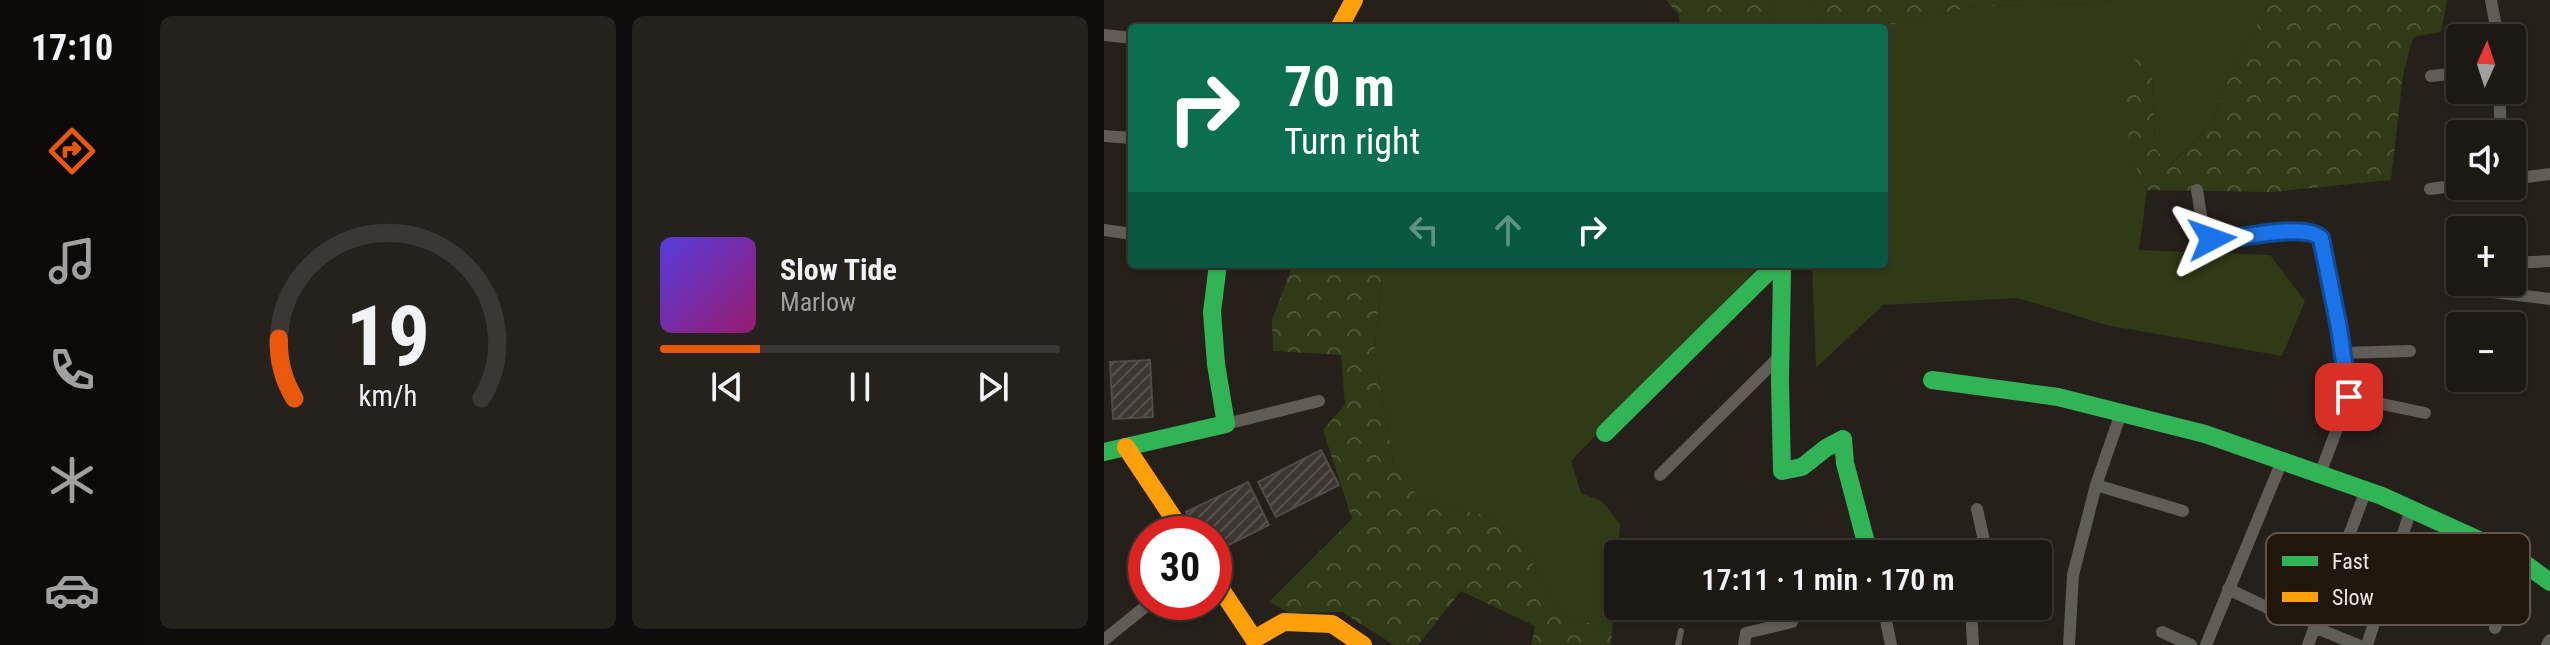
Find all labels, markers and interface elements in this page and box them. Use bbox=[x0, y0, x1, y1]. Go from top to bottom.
north arrow bbox=[2446, 24, 2526, 104]
map controls bbox=[2446, 24, 2526, 392]
text: 17:10 bbox=[31, 27, 113, 69]
text: 70 m bbox=[1284, 54, 1395, 120]
icon: right bbox=[1152, 56, 1256, 160]
button: sound bbox=[2446, 120, 2526, 200]
text: Turn right bbox=[1284, 121, 1420, 163]
icon: directions bbox=[44, 123, 100, 179]
position arrow bbox=[2170, 197, 2254, 281]
icon: left bbox=[1402, 208, 1446, 252]
icon: ahead bbox=[1486, 208, 1530, 252]
icon: right bbox=[1570, 208, 1614, 252]
button: + bbox=[2446, 216, 2526, 296]
icon: music bbox=[44, 233, 100, 289]
text: Slow Tide bbox=[780, 252, 897, 287]
text: 19 bbox=[346, 287, 430, 384]
text: Marlow bbox=[780, 287, 856, 317]
button: − bbox=[2446, 312, 2526, 392]
icon: phone bbox=[44, 342, 100, 398]
pin bbox=[2315, 363, 2383, 431]
icon: previous bbox=[705, 365, 749, 409]
icon: pause bbox=[838, 365, 882, 409]
icon: next bbox=[971, 365, 1015, 409]
icon: arrive bbox=[2327, 375, 2371, 419]
text: km/h bbox=[359, 379, 417, 413]
icon: climate bbox=[44, 452, 100, 508]
speed limit sign: 30 bbox=[1128, 516, 1232, 620]
legend bbox=[2266, 533, 2530, 625]
text: Fast bbox=[2332, 549, 2369, 574]
icon: car bbox=[44, 562, 100, 618]
text: 17:11 · 1 min · 170 m bbox=[1701, 562, 1955, 597]
text: Slow bbox=[2332, 585, 2374, 610]

